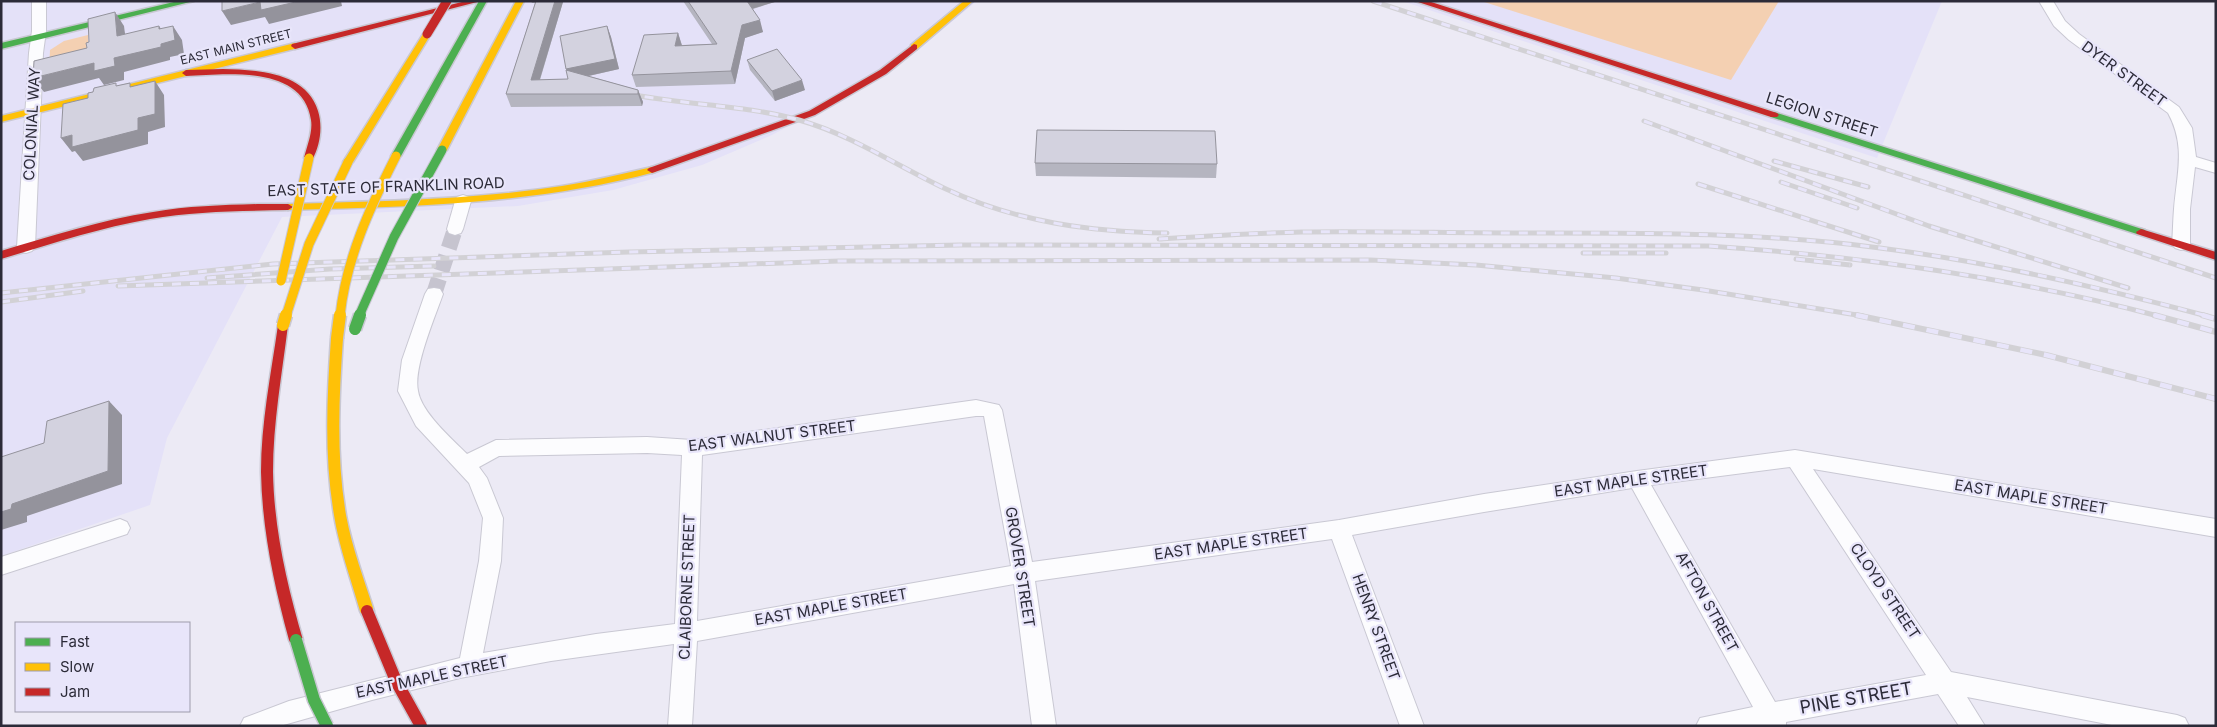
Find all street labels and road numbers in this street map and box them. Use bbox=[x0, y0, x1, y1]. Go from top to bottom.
street label: EAST MAIN STREET bbox=[179, 25, 293, 68]
street label: DYER STREET bbox=[2078, 36, 2170, 111]
street label: COLONIAL WAY bbox=[19, 67, 44, 181]
street label: LEGION STREET bbox=[1764, 88, 1880, 142]
street label: EAST STATE OF FRANKLIN ROAD bbox=[267, 173, 505, 200]
street label: EAST WALNUT STREET bbox=[687, 416, 857, 455]
street label: EAST MAPLE STREET bbox=[1553, 460, 1709, 501]
street label: EAST MAPLE STREET bbox=[1953, 475, 2109, 518]
street label: GROVER STREET bbox=[1002, 505, 1039, 629]
street label: CLAIBORNE STREET bbox=[674, 514, 699, 660]
street label: EAST MAPLE STREET bbox=[1153, 523, 1309, 564]
street label: CLOYD STREET bbox=[1846, 539, 1925, 642]
street label: AFTON STREET bbox=[1672, 548, 1743, 655]
street label: HENRY STREET bbox=[1348, 571, 1405, 683]
street label: EAST MAPLE STREET bbox=[753, 584, 909, 629]
street label: EAST MAPLE STREET bbox=[354, 651, 510, 702]
street label: PINE STREET bbox=[1798, 677, 1914, 718]

